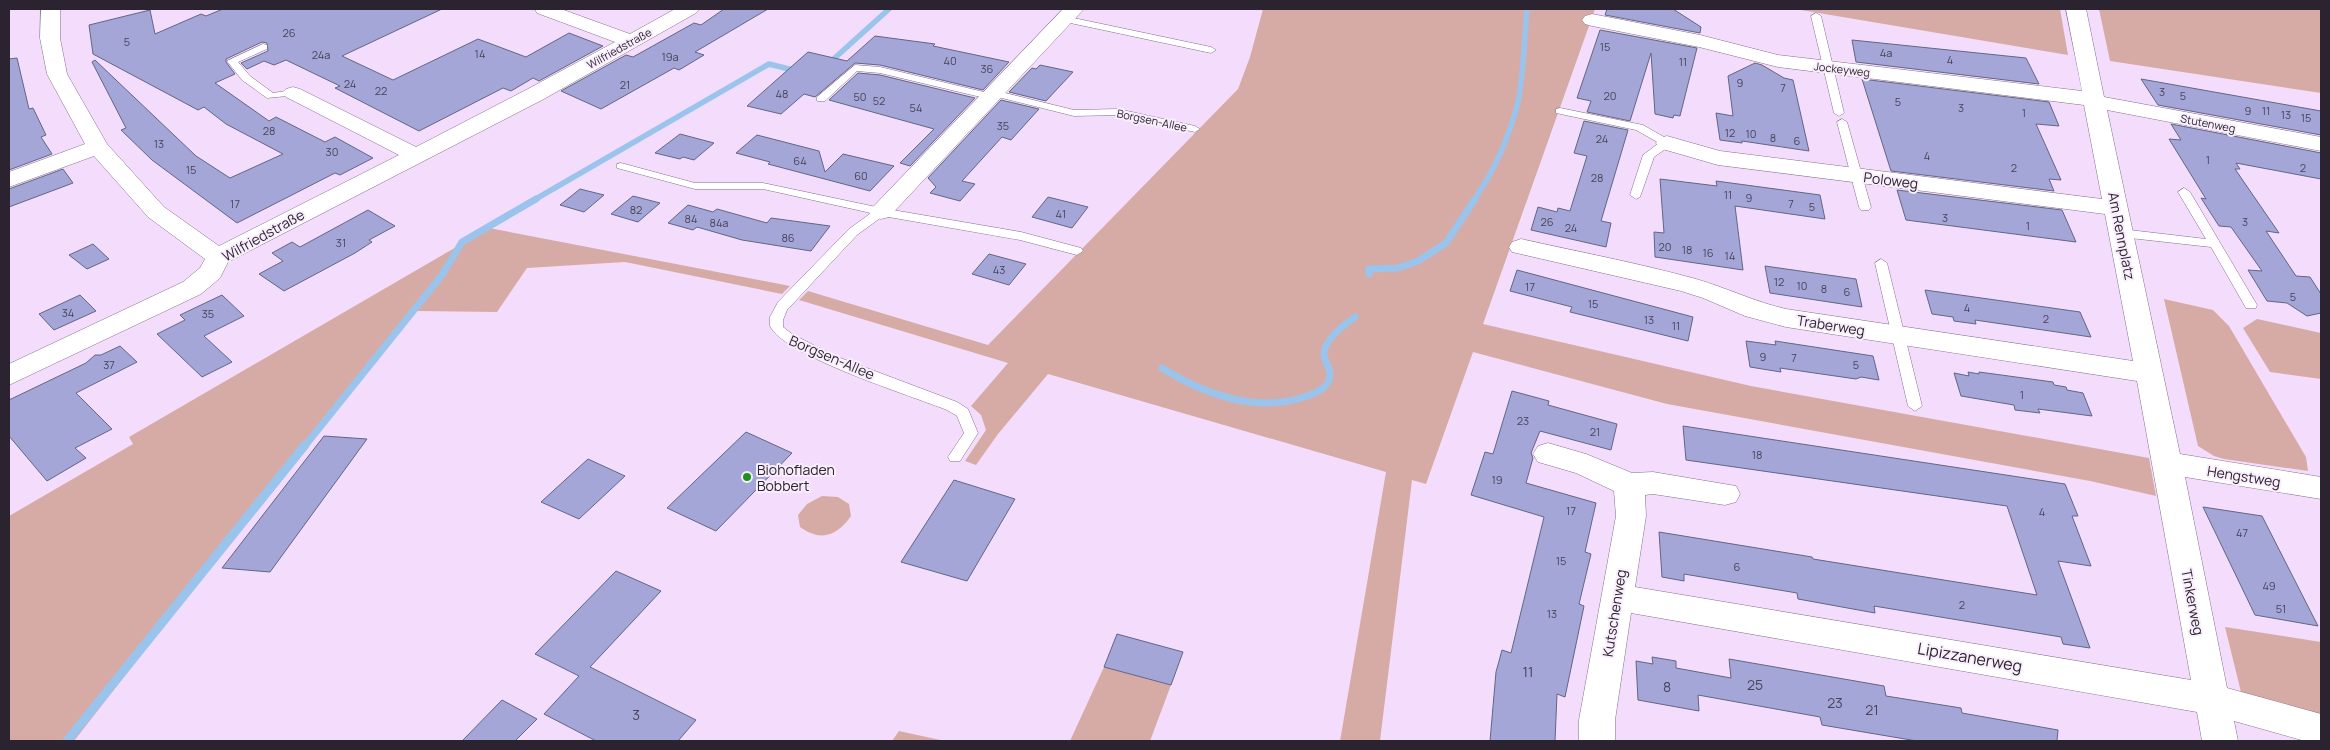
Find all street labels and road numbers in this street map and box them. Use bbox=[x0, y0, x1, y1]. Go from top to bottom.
street label: Wilfriedstraße bbox=[584, 24, 654, 72]
street label: Jockeyweg bbox=[1813, 58, 1871, 80]
street label: Borgsen-Allee bbox=[1115, 105, 1189, 135]
street label: Stutenweg bbox=[2179, 110, 2237, 136]
street label: Poloweg bbox=[1863, 167, 1919, 193]
street label: Am Rennplatz bbox=[2104, 190, 2140, 282]
street label: Wilfriedstraße bbox=[219, 205, 307, 265]
street label: Traberweg bbox=[1796, 310, 1866, 340]
street label: Borgsen-Allee bbox=[786, 330, 878, 384]
street label: Hengstweg bbox=[2206, 461, 2282, 491]
street label: Tinkerweg bbox=[2177, 567, 2209, 637]
street label: Kutschenweg bbox=[1598, 568, 1630, 658]
street label: Lipizzanerweg bbox=[1916, 637, 2024, 677]

